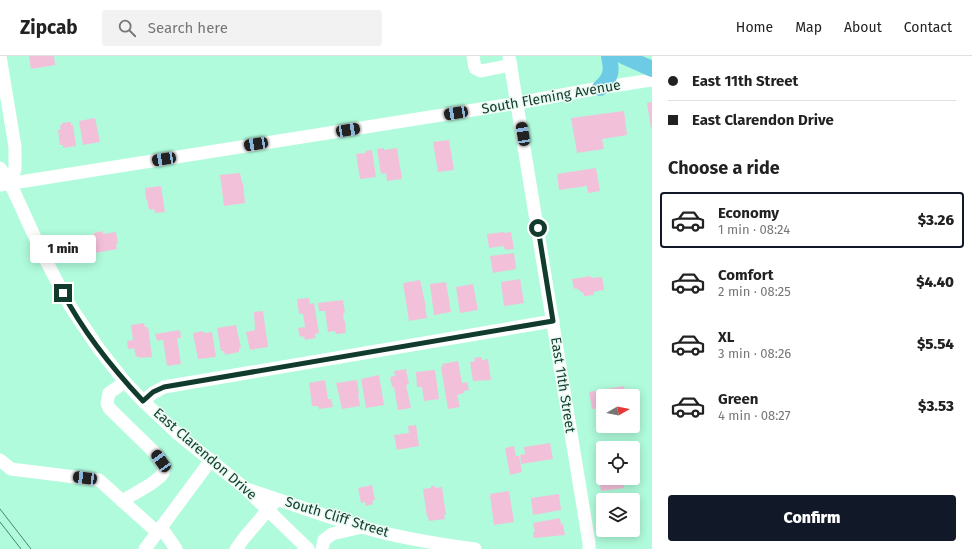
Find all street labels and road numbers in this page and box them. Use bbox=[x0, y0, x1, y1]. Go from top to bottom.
street label: South Fleming Avenue bbox=[480, 76, 622, 118]
street label: East 11th Street bbox=[547, 336, 579, 435]
street label: East Clarendon Drive bbox=[150, 404, 260, 504]
street label: South Cliff Street bbox=[283, 493, 392, 541]

